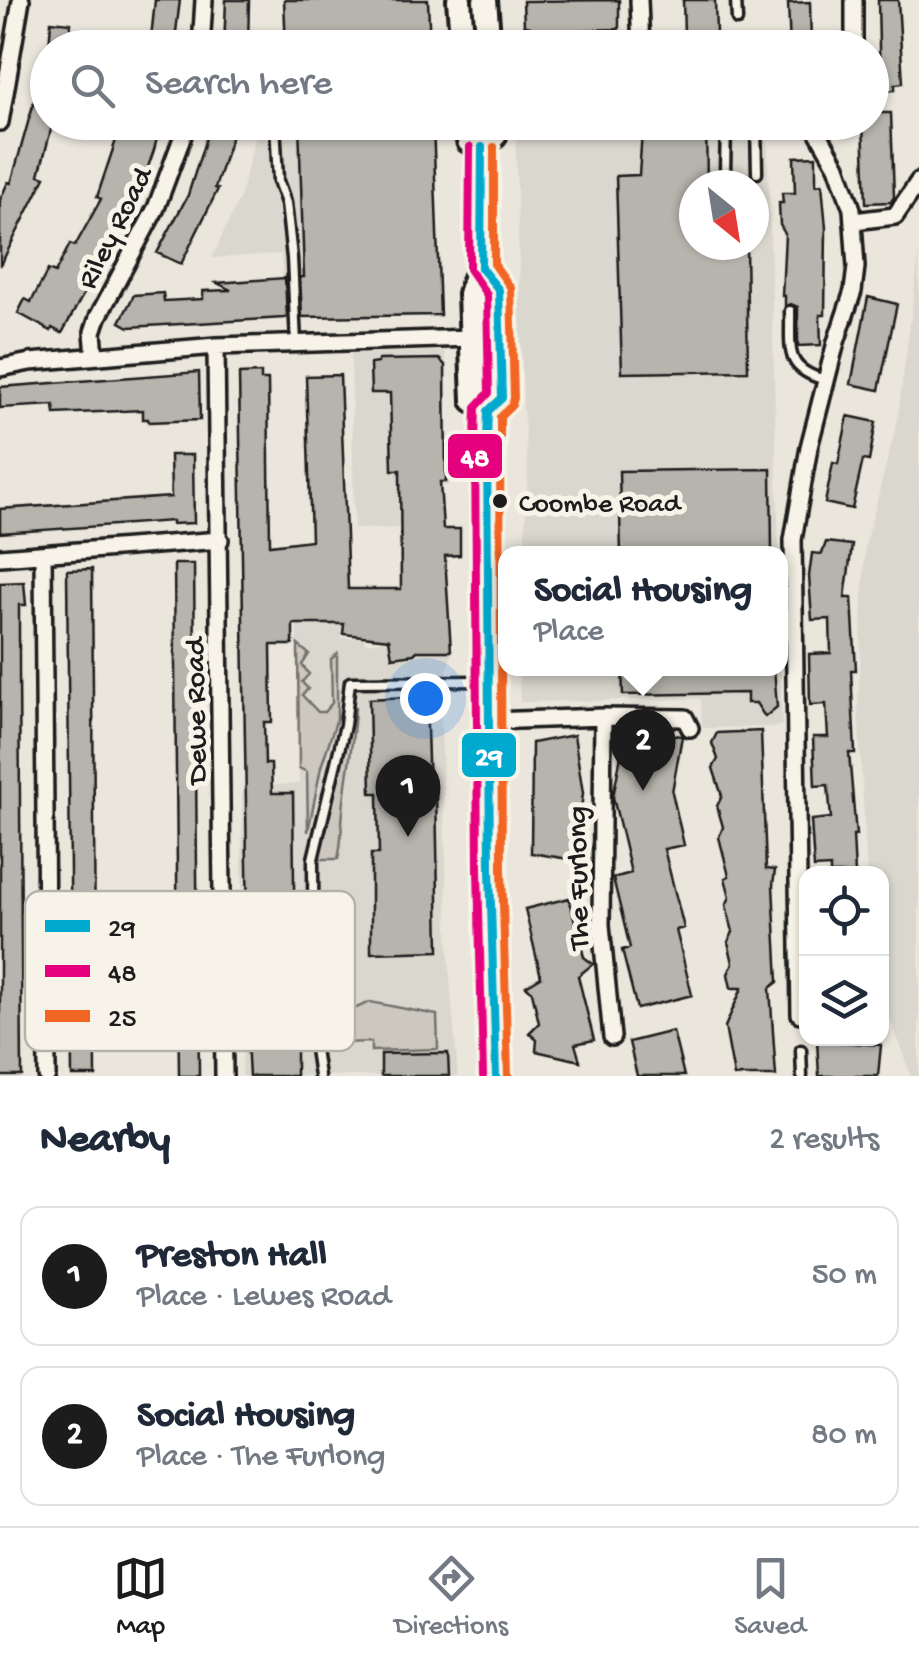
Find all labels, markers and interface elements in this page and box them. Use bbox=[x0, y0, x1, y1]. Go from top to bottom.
search box bbox=[30, 30, 889, 140]
icon: search bbox=[65, 58, 120, 113]
text: Search here bbox=[145, 63, 332, 107]
street label: Riley Road bbox=[72, 160, 164, 296]
north arrow bbox=[679, 170, 769, 260]
line badge: 48 bbox=[446, 432, 504, 480]
text: 48 bbox=[460, 444, 489, 477]
place label: Coombe Road bbox=[519, 489, 683, 522]
marker: Coombe Road bbox=[490, 491, 510, 511]
popup bbox=[498, 546, 788, 676]
text: Social Housing bbox=[534, 570, 752, 614]
text: Place bbox=[534, 614, 604, 652]
street label: Dewe Road bbox=[180, 635, 217, 786]
your location bbox=[400, 673, 451, 724]
pin: 2 bbox=[610, 708, 676, 791]
line badge: 29 bbox=[460, 731, 518, 779]
text: 29 bbox=[475, 743, 503, 776]
pin: 1 bbox=[376, 754, 440, 837]
street label: The Furlong bbox=[562, 806, 599, 952]
map controls bbox=[799, 866, 889, 1046]
button: locate bbox=[799, 866, 889, 956]
legend bbox=[25, 891, 355, 1051]
text: 29 bbox=[108, 914, 136, 947]
button: layers bbox=[799, 956, 889, 1046]
text: 48 bbox=[108, 959, 137, 992]
text: 25 bbox=[108, 1004, 136, 1037]
text: Nearby bbox=[40, 1117, 170, 1166]
text: 2 results bbox=[769, 1122, 879, 1160]
text: Preston Hall bbox=[137, 1235, 327, 1279]
text: 1 bbox=[68, 1257, 81, 1295]
text: 50 m bbox=[812, 1257, 877, 1295]
text: Place · Lewes Road bbox=[137, 1279, 391, 1317]
text: Social Housing bbox=[137, 1395, 355, 1439]
text: 2 bbox=[67, 1417, 82, 1455]
text: 80 m bbox=[811, 1417, 877, 1455]
text: Place · The Furlong bbox=[137, 1439, 385, 1477]
tab: Map bbox=[113, 1551, 168, 1644]
tab: Directions bbox=[394, 1551, 508, 1644]
tab: Saved bbox=[734, 1551, 806, 1644]

